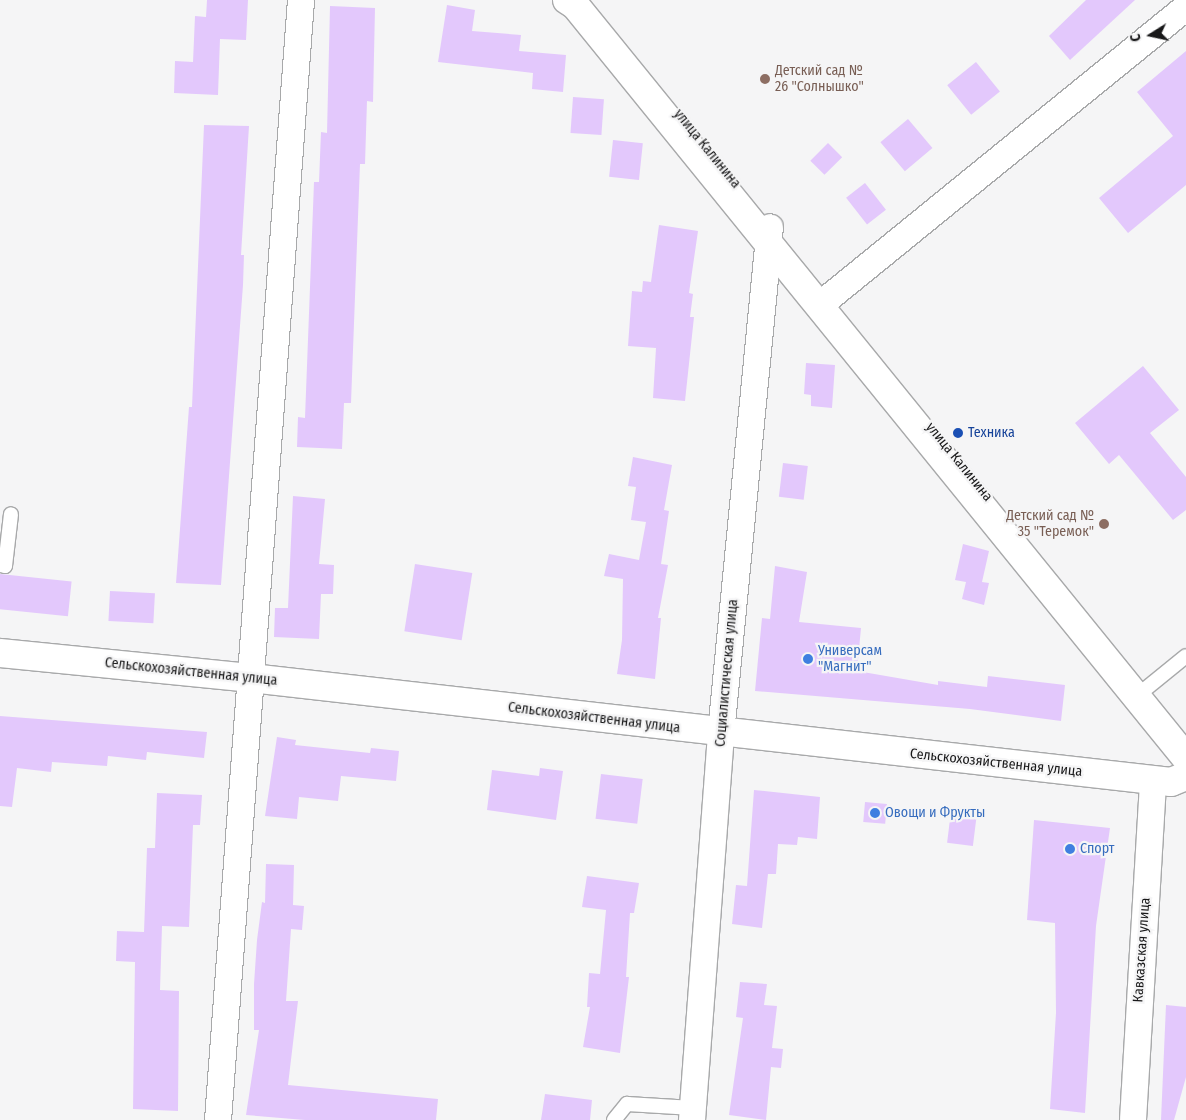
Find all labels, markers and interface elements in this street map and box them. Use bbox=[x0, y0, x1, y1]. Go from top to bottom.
north arrow bbox=[1126, 10, 1176, 60]
text: С bbox=[1127, 33, 1145, 43]
place label: Детский сад № 26 "Солнышко" bbox=[775, 63, 864, 95]
marker: Детский сад № 26 "Солнышко" bbox=[759, 73, 771, 85]
street label: улица Калинина bbox=[670, 106, 744, 192]
street label: улица Калинина bbox=[922, 419, 996, 505]
place label: Техника bbox=[968, 425, 1015, 441]
marker: Техника bbox=[952, 427, 964, 439]
place label: Детский сад № 35 "Теремок" bbox=[1006, 508, 1094, 540]
marker: Детский сад № 35 "Теремок" bbox=[1098, 518, 1110, 530]
street label: Социалистическая улица bbox=[712, 598, 742, 748]
place label: Универсам "Магнит" bbox=[818, 643, 882, 676]
marker: Универсам "Магнит" bbox=[802, 653, 814, 665]
street label: Сельскохозяйственная улица bbox=[104, 655, 278, 689]
street label: Сельскохозяйственная улица bbox=[507, 699, 681, 737]
street label: Сельскохозяйственная улица bbox=[909, 746, 1083, 780]
place label: Овощи и Фрукты bbox=[885, 805, 985, 821]
marker: Овощи и Фрукты bbox=[869, 807, 881, 819]
place label: Спорт bbox=[1080, 841, 1114, 857]
marker: Спорт bbox=[1064, 843, 1076, 855]
street label: Кавказская улица bbox=[1130, 897, 1154, 1003]

